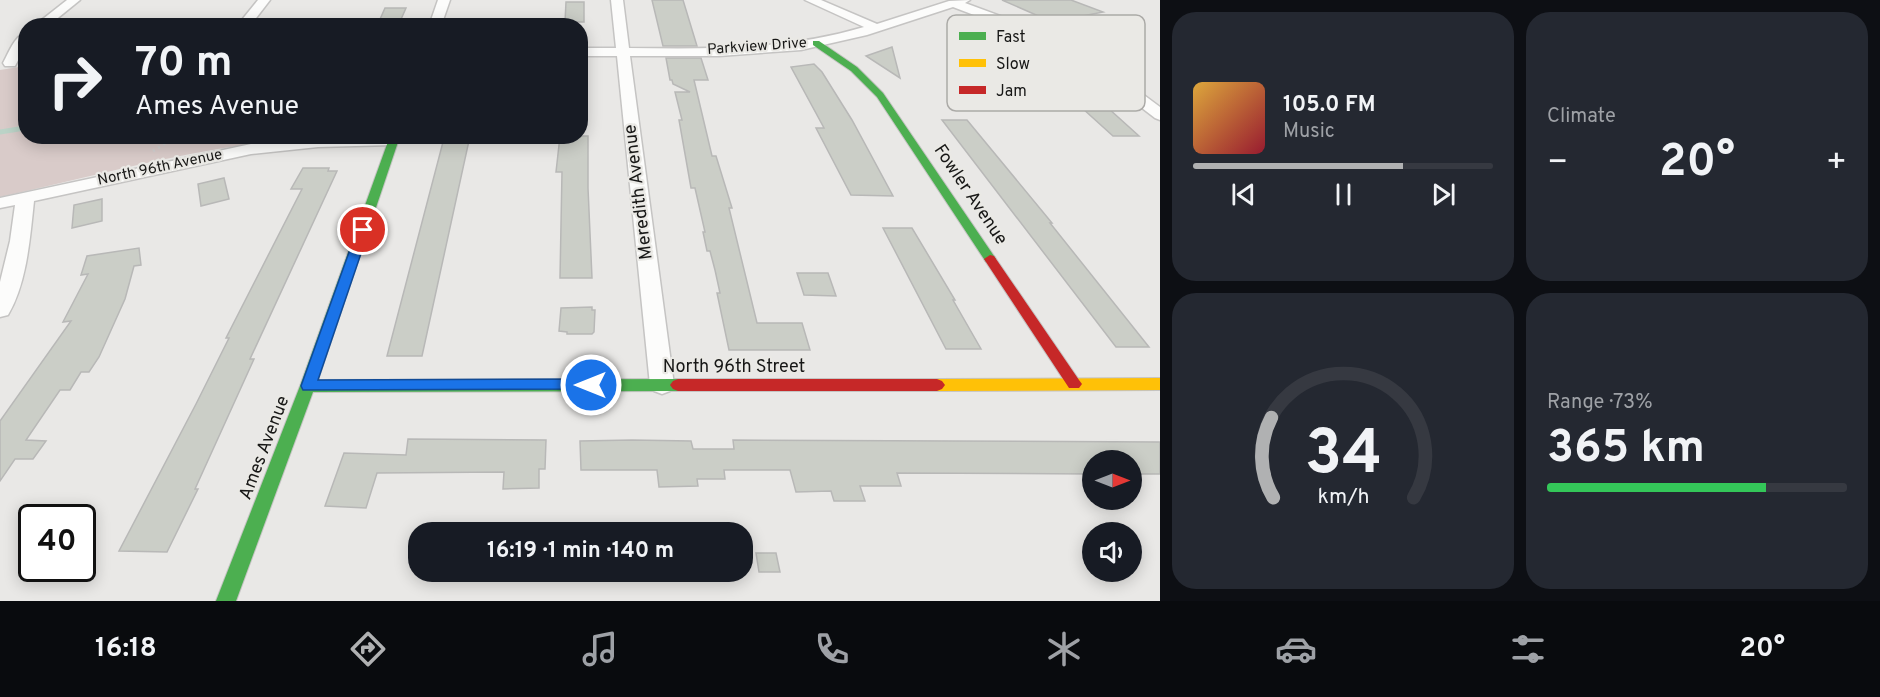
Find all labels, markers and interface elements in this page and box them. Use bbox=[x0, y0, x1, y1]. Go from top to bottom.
legend bbox=[947, 15, 1145, 111]
text: Fast bbox=[996, 28, 1026, 48]
street label: Parkview Drive bbox=[706, 34, 808, 60]
text: 70 m bbox=[135, 38, 233, 91]
icon: right bbox=[36, 42, 114, 120]
text: Slow bbox=[996, 55, 1030, 75]
text: Jam bbox=[996, 82, 1027, 102]
text: Ames Avenue bbox=[135, 90, 299, 124]
text: 105.0 FM bbox=[1283, 92, 1375, 119]
text: Climate bbox=[1547, 104, 1616, 130]
text: Music bbox=[1283, 119, 1335, 145]
street label: Meredith Avenue bbox=[619, 123, 659, 261]
text: 20° bbox=[1659, 135, 1735, 192]
street label: Fowler Avenue bbox=[928, 140, 1012, 250]
text: − bbox=[1547, 143, 1568, 185]
text: + bbox=[1826, 143, 1847, 185]
street label: North 96th Avenue bbox=[96, 145, 224, 191]
icon: previous bbox=[1227, 178, 1260, 211]
icon: pause bbox=[1327, 178, 1360, 211]
icon: next bbox=[1427, 178, 1460, 211]
pin bbox=[337, 204, 388, 255]
icon: arrive bbox=[346, 213, 379, 246]
position arrow bbox=[559, 353, 623, 417]
street label: North 96th Street bbox=[663, 356, 805, 379]
text: Range · 73% bbox=[1547, 390, 1653, 416]
street label: Ames Avenue bbox=[235, 393, 295, 503]
text: 34 bbox=[1304, 417, 1382, 496]
text: 365 km bbox=[1547, 421, 1705, 478]
north arrow bbox=[1082, 450, 1142, 510]
map controls bbox=[1082, 450, 1142, 582]
text: km/h bbox=[1317, 484, 1369, 511]
speed limit sign: 40 bbox=[18, 504, 96, 582]
button: sound bbox=[1082, 522, 1142, 582]
text: 16:19 · 1 min · 140 m bbox=[487, 538, 674, 565]
icon: directions bbox=[347, 628, 389, 670]
icon: music bbox=[579, 628, 621, 670]
icon: phone bbox=[811, 628, 853, 670]
icon: climate bbox=[1043, 628, 1085, 670]
icon: car bbox=[1275, 628, 1317, 670]
icon: filters bbox=[1507, 628, 1549, 670]
text: 16:18 bbox=[95, 632, 157, 666]
text: 20° bbox=[1739, 632, 1785, 666]

